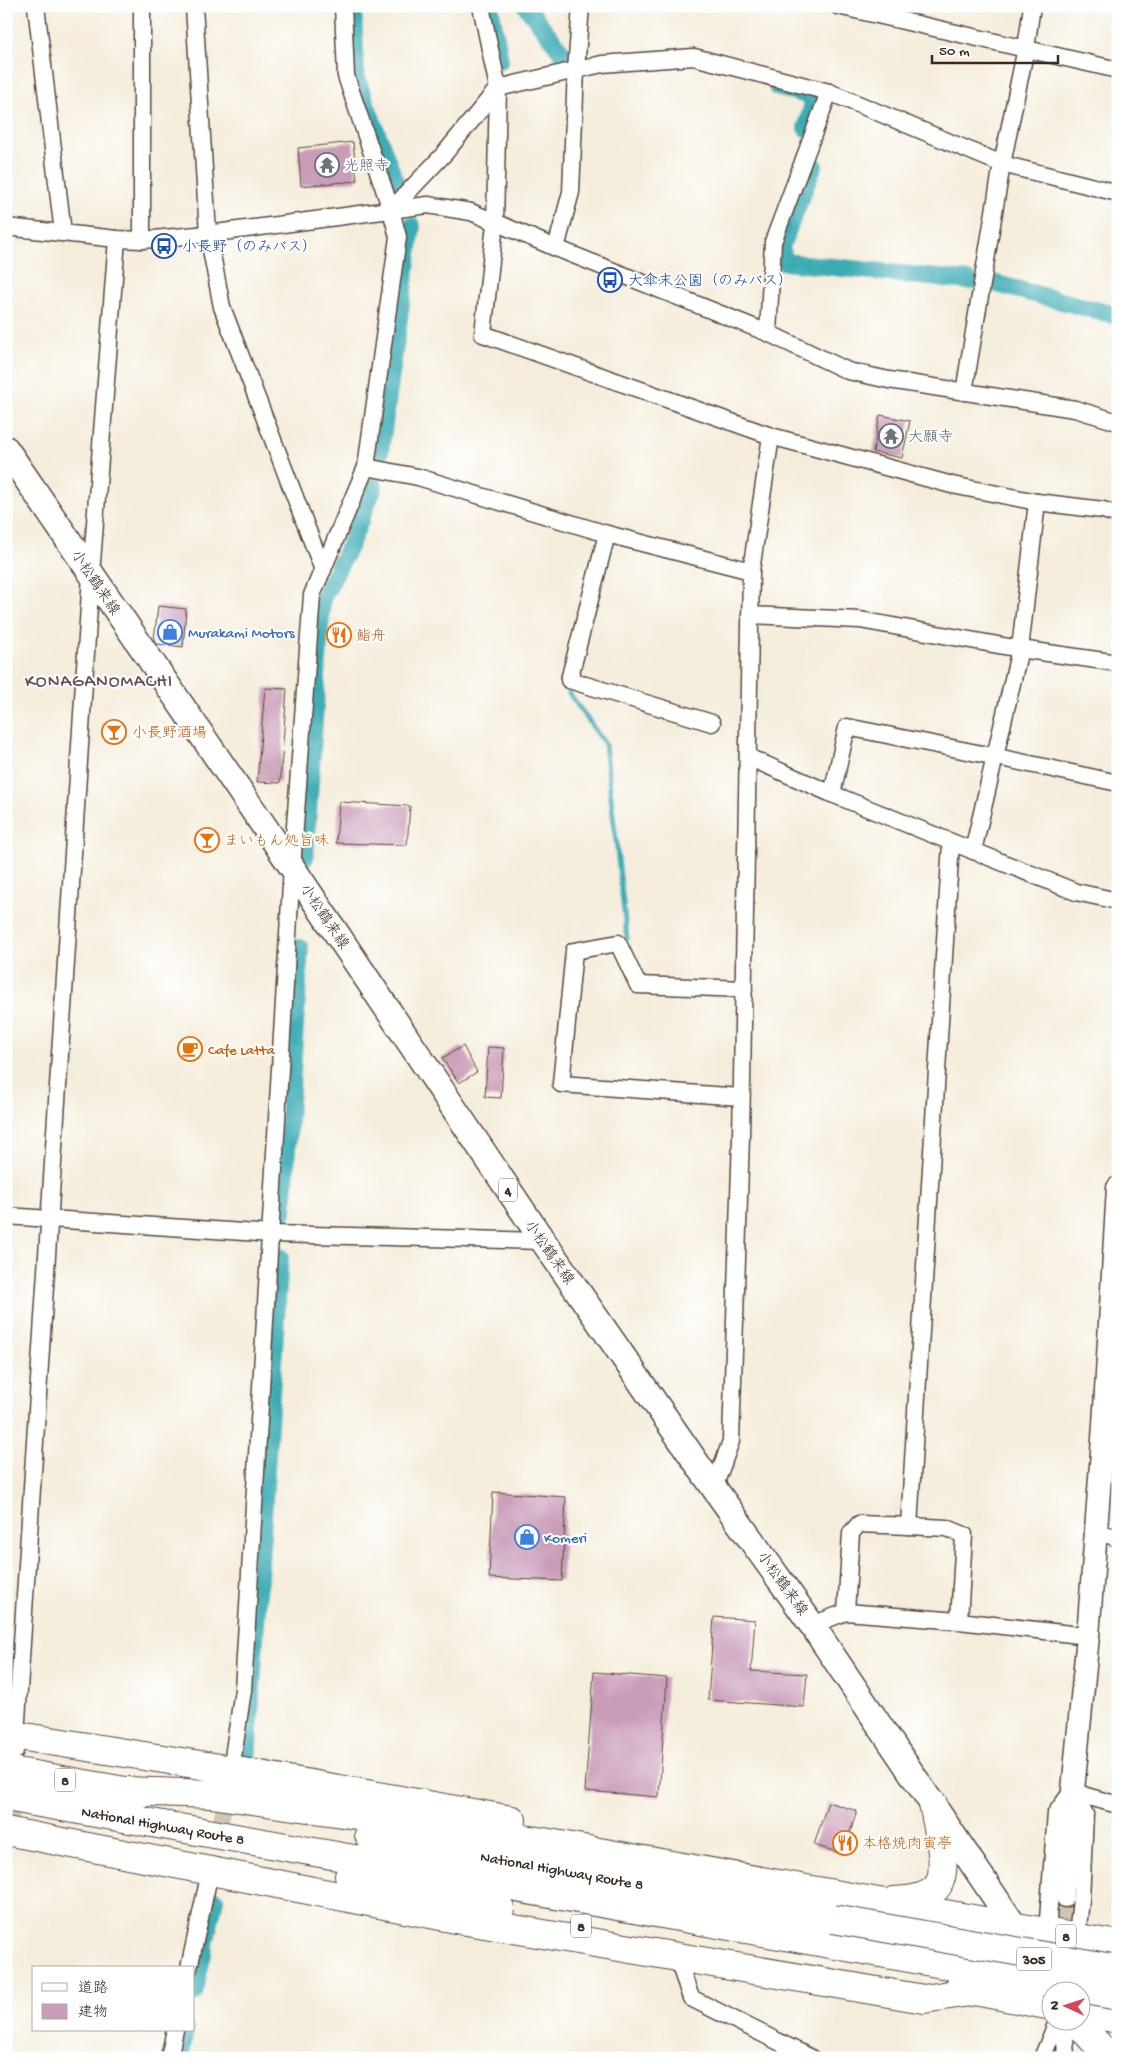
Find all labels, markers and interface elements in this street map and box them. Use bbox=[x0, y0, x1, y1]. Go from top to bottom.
scale bar bbox=[932, 32, 1058, 64]
text: 50 m bbox=[939, 43, 970, 61]
temple icon: 光照寺 bbox=[314, 152, 340, 178]
place label: 光照寺 bbox=[344, 157, 389, 176]
bus stop icon: 小長野（のみバス） bbox=[151, 233, 177, 259]
place label: 小長野（のみバス） bbox=[182, 238, 317, 257]
bus stop icon: 大傘末公園（のみバス） bbox=[597, 267, 623, 293]
place label: 大傘末公園（のみバス） bbox=[628, 272, 793, 291]
temple icon: 大願寺 bbox=[878, 423, 904, 449]
place label: 大願寺 bbox=[908, 428, 953, 447]
street label: 小松鶴来線 bbox=[66, 546, 124, 619]
shop icon: Murakami Motors bbox=[157, 619, 183, 645]
restaurant icon: 鮨舟 bbox=[326, 622, 352, 648]
place label: Murakami Motors bbox=[188, 625, 295, 643]
place label: 鮨舟 bbox=[356, 627, 386, 646]
district label: KONAGANOMACHI bbox=[25, 672, 173, 693]
bar icon: 小長野酒場 bbox=[101, 719, 127, 745]
place label: 小長野酒場 bbox=[132, 725, 207, 743]
bar icon: まいもん処旨味 bbox=[194, 827, 220, 853]
place label: まいもん処旨味 bbox=[224, 832, 329, 851]
street label: 小松鶴来線 bbox=[295, 880, 353, 953]
cafe icon: Cafe Latta bbox=[177, 1036, 203, 1062]
place label: Cafe Latta bbox=[208, 1042, 275, 1060]
road number: 4 bbox=[499, 1178, 517, 1202]
street label: 小松鶴来線 bbox=[519, 1217, 578, 1289]
shop icon: Komeri bbox=[514, 1524, 540, 1550]
place label: Komeri bbox=[544, 1530, 587, 1548]
street label: 小松鶴来線 bbox=[752, 1548, 812, 1620]
road number: 8 bbox=[55, 1768, 75, 1792]
street label: National Highway Route 8 bbox=[80, 1804, 246, 1850]
restaurant icon: 本格焼肉寅亭 bbox=[832, 1830, 858, 1856]
place label: 本格焼肉寅亭 bbox=[862, 1835, 952, 1854]
street label: National Highway Route 8 bbox=[479, 1849, 645, 1895]
road number: 8 bbox=[571, 1914, 591, 1938]
road number: 8 bbox=[1056, 1924, 1076, 1948]
road number: 305 bbox=[1016, 1948, 1052, 1970]
legend bbox=[32, 1966, 195, 2032]
text: 道路 bbox=[78, 1980, 108, 1998]
north arrow bbox=[1042, 1982, 1092, 2032]
text: N bbox=[1047, 2000, 1064, 2010]
text: 建物 bbox=[78, 2004, 108, 2022]

